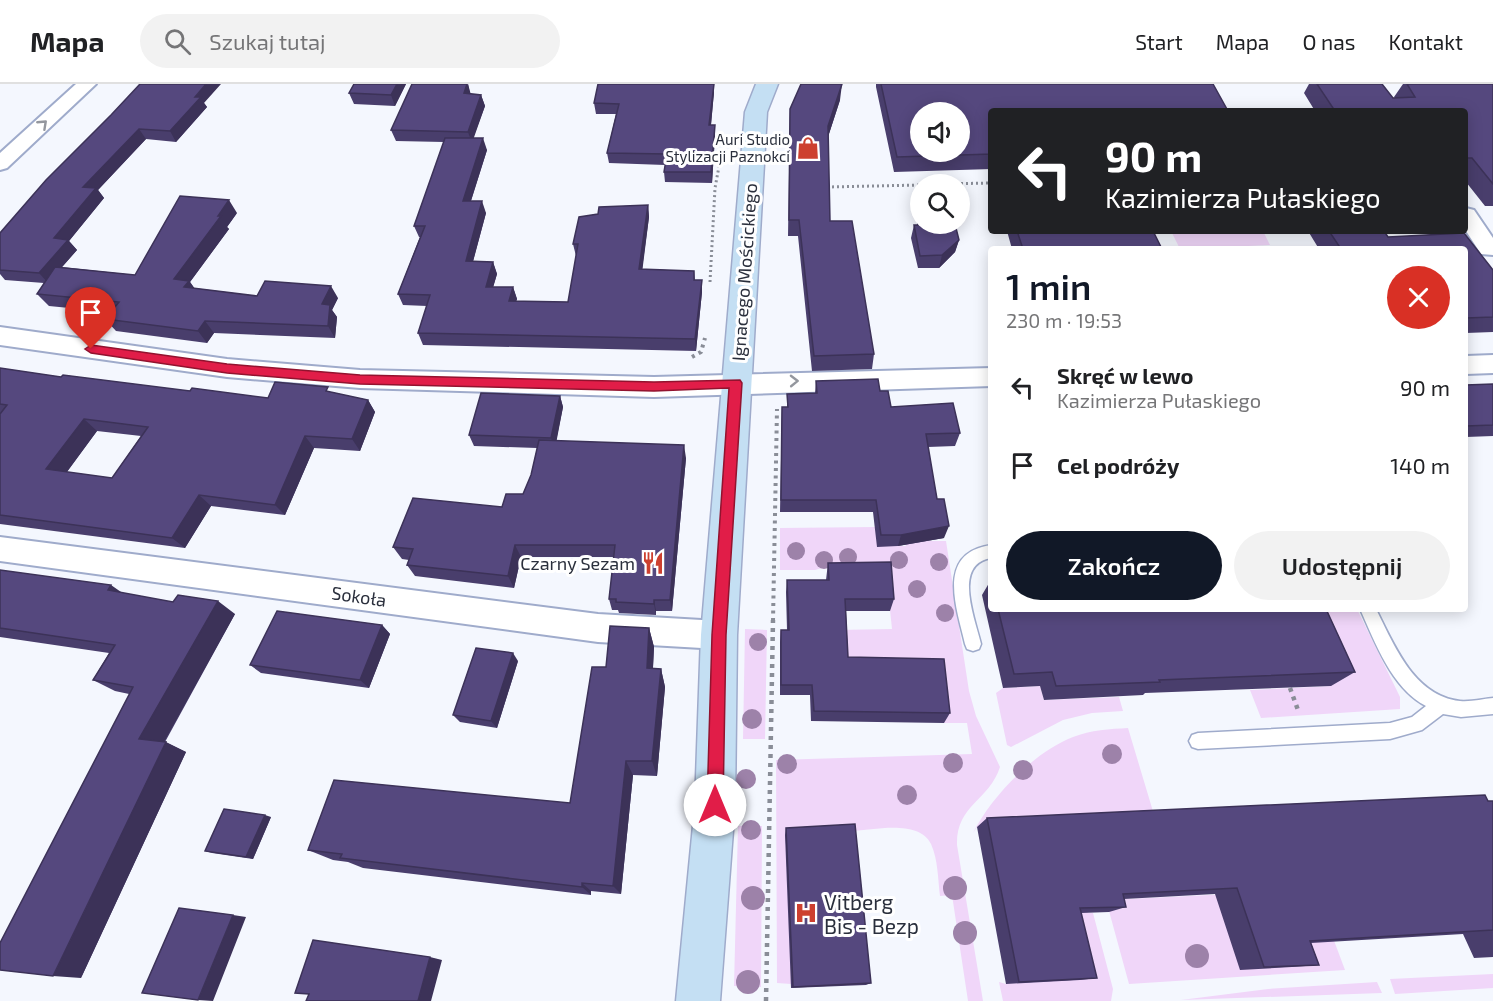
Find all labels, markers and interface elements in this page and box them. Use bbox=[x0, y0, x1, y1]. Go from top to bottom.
search box bbox=[140, 14, 560, 68]
text: Mapa bbox=[30, 24, 104, 58]
icon: search bbox=[161, 25, 194, 58]
text: Szukaj tutaj bbox=[209, 28, 326, 54]
text: Start bbox=[1135, 29, 1183, 54]
text: Mapa bbox=[1216, 29, 1269, 54]
text: O nas bbox=[1302, 29, 1356, 54]
text: Kontakt bbox=[1389, 29, 1463, 54]
map controls bbox=[910, 102, 970, 234]
button: sound bbox=[910, 102, 970, 162]
one-way arrow bbox=[36, 120, 47, 131]
place label: Auri Studio Stylizacji Paznokci bbox=[665, 130, 790, 166]
text: 90 m bbox=[1105, 130, 1202, 180]
icon: left bbox=[1006, 132, 1084, 210]
shop icon: Auri Studio Stylizacji Paznokci bbox=[795, 135, 821, 161]
button: search bbox=[910, 174, 970, 234]
text: Kazimierza Pułaskiego bbox=[1105, 181, 1380, 213]
street label: Ignacego Mościckiego bbox=[727, 182, 761, 362]
text: 1 min bbox=[1006, 264, 1091, 307]
button: close bbox=[1387, 266, 1450, 329]
pin bbox=[65, 287, 116, 349]
icon: arrive bbox=[74, 296, 107, 329]
text: 230 m · 19:53 bbox=[1006, 308, 1122, 332]
text: Skręć w lewo bbox=[1057, 362, 1194, 388]
icon: left bbox=[1006, 371, 1039, 404]
text: 90 m bbox=[1400, 374, 1450, 400]
one-way arrow bbox=[790, 375, 799, 388]
text: Kazimierza Pułaskiego bbox=[1057, 388, 1261, 412]
icon: arrive bbox=[1006, 449, 1039, 482]
text: Cel podróży bbox=[1057, 452, 1179, 478]
text: 140 m bbox=[1390, 452, 1450, 478]
button: Zakończ bbox=[1006, 531, 1222, 600]
button: Udostępnij bbox=[1234, 531, 1450, 600]
restaurant icon: Czarny Sezam bbox=[640, 550, 666, 576]
place label: Czarny Sezam bbox=[520, 552, 635, 574]
street label: Sokoła bbox=[330, 581, 388, 611]
position arrow bbox=[683, 773, 747, 837]
place label: Vitberg Bis - Bezp bbox=[824, 889, 919, 938]
hospital icon: Vitberg Bis - Bezp bbox=[793, 900, 819, 926]

